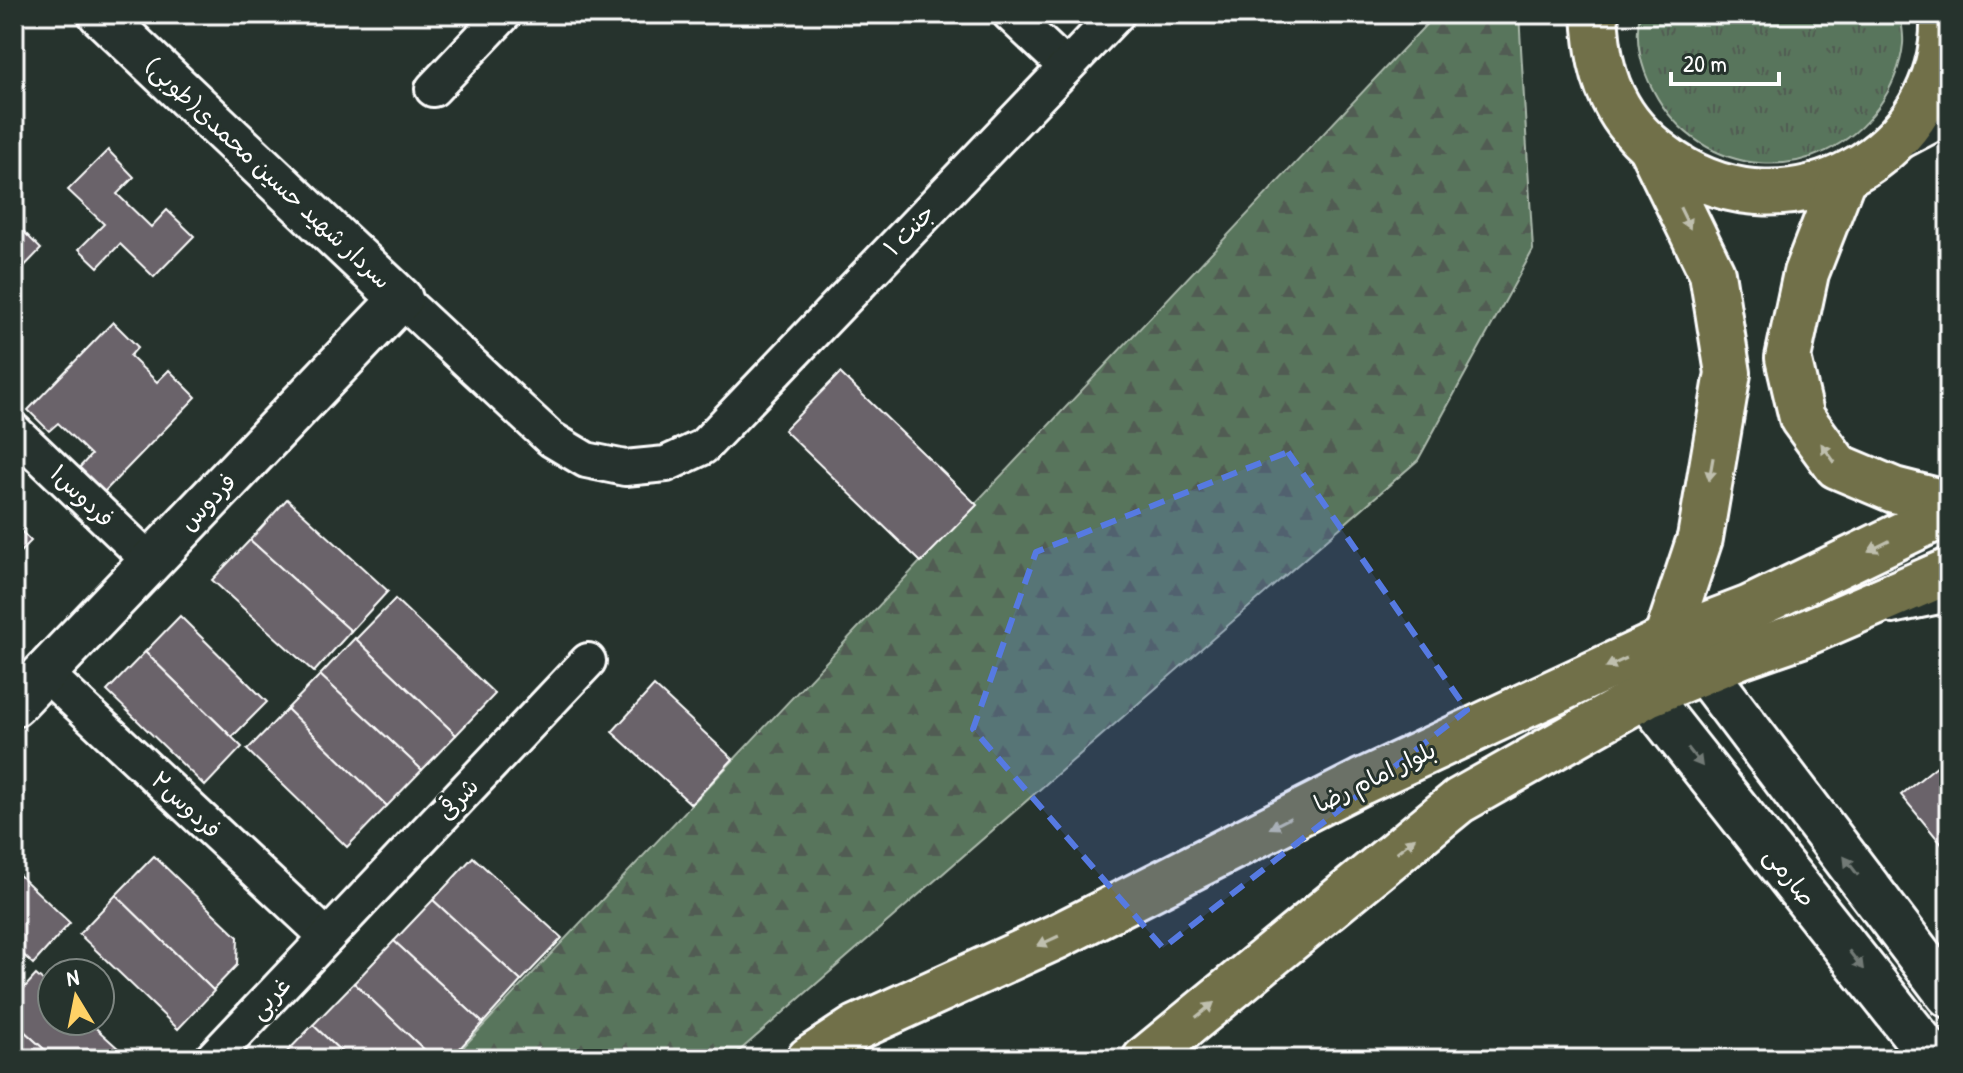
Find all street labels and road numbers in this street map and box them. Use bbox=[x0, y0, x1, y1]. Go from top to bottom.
street label: سردار شهید حسین محمدی(طوبی) bbox=[139, 49, 399, 295]
street label: جنت ۱ bbox=[876, 196, 941, 262]
street label: فردوس۱ bbox=[44, 457, 122, 534]
street label: فردوس bbox=[172, 465, 243, 537]
street label: بلوار امام رضا bbox=[1308, 733, 1442, 822]
street label: فردوس۲ bbox=[145, 764, 229, 845]
street label: شرقی bbox=[429, 770, 485, 826]
street label: صارمی bbox=[1758, 840, 1824, 913]
street label: غربی bbox=[241, 969, 297, 1025]

